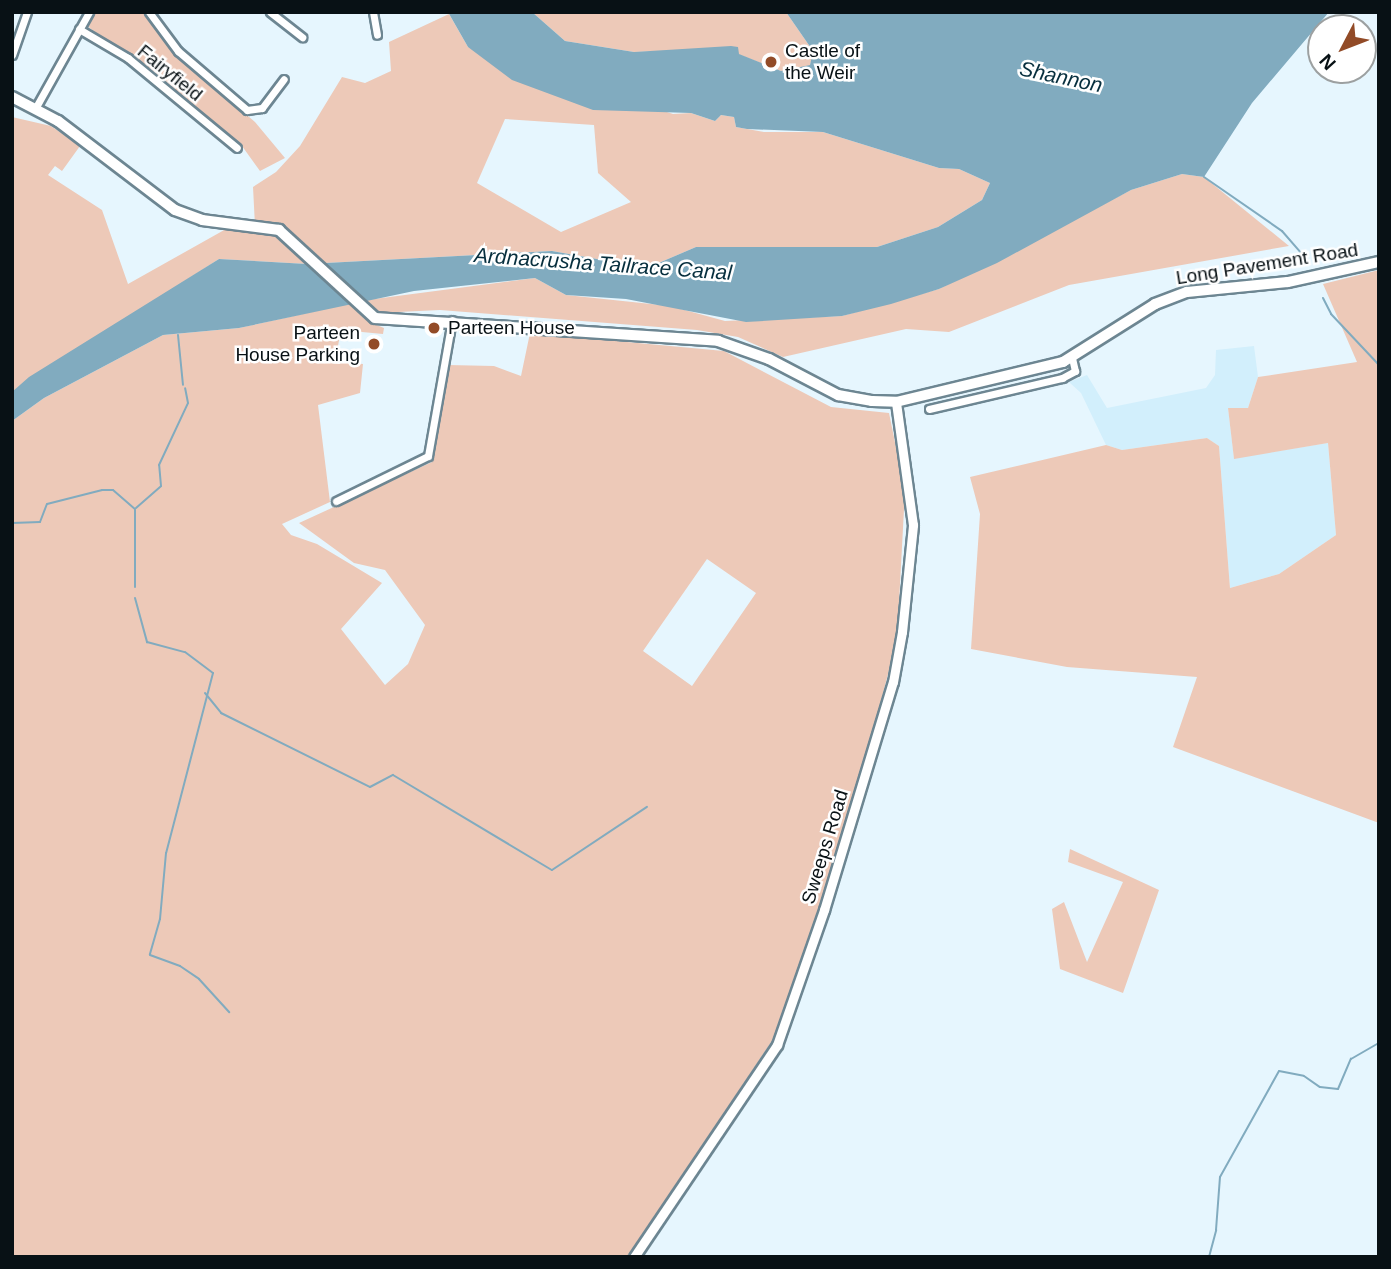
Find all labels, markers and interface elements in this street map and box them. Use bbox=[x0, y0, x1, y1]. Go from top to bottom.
north arrow bbox=[1307, 14, 1377, 84]
street label: Fairyfield bbox=[133, 40, 207, 106]
place label: Castle of the Weir bbox=[785, 40, 860, 84]
text: N bbox=[1315, 50, 1340, 74]
marker: Castle of the Weir bbox=[763, 54, 779, 70]
water label: Shannon bbox=[1017, 56, 1105, 98]
street label: Long Pavement Road bbox=[1174, 238, 1360, 290]
water label: Ardnacrusha Tailrace Canal bbox=[473, 242, 733, 286]
place label: Parteen House bbox=[448, 317, 575, 339]
marker: Parteen House bbox=[426, 320, 442, 336]
place label: Parteen House Parking bbox=[235, 322, 360, 366]
marker: Parteen House Parking bbox=[366, 336, 382, 352]
street label: Sweeps Road bbox=[797, 787, 853, 907]

